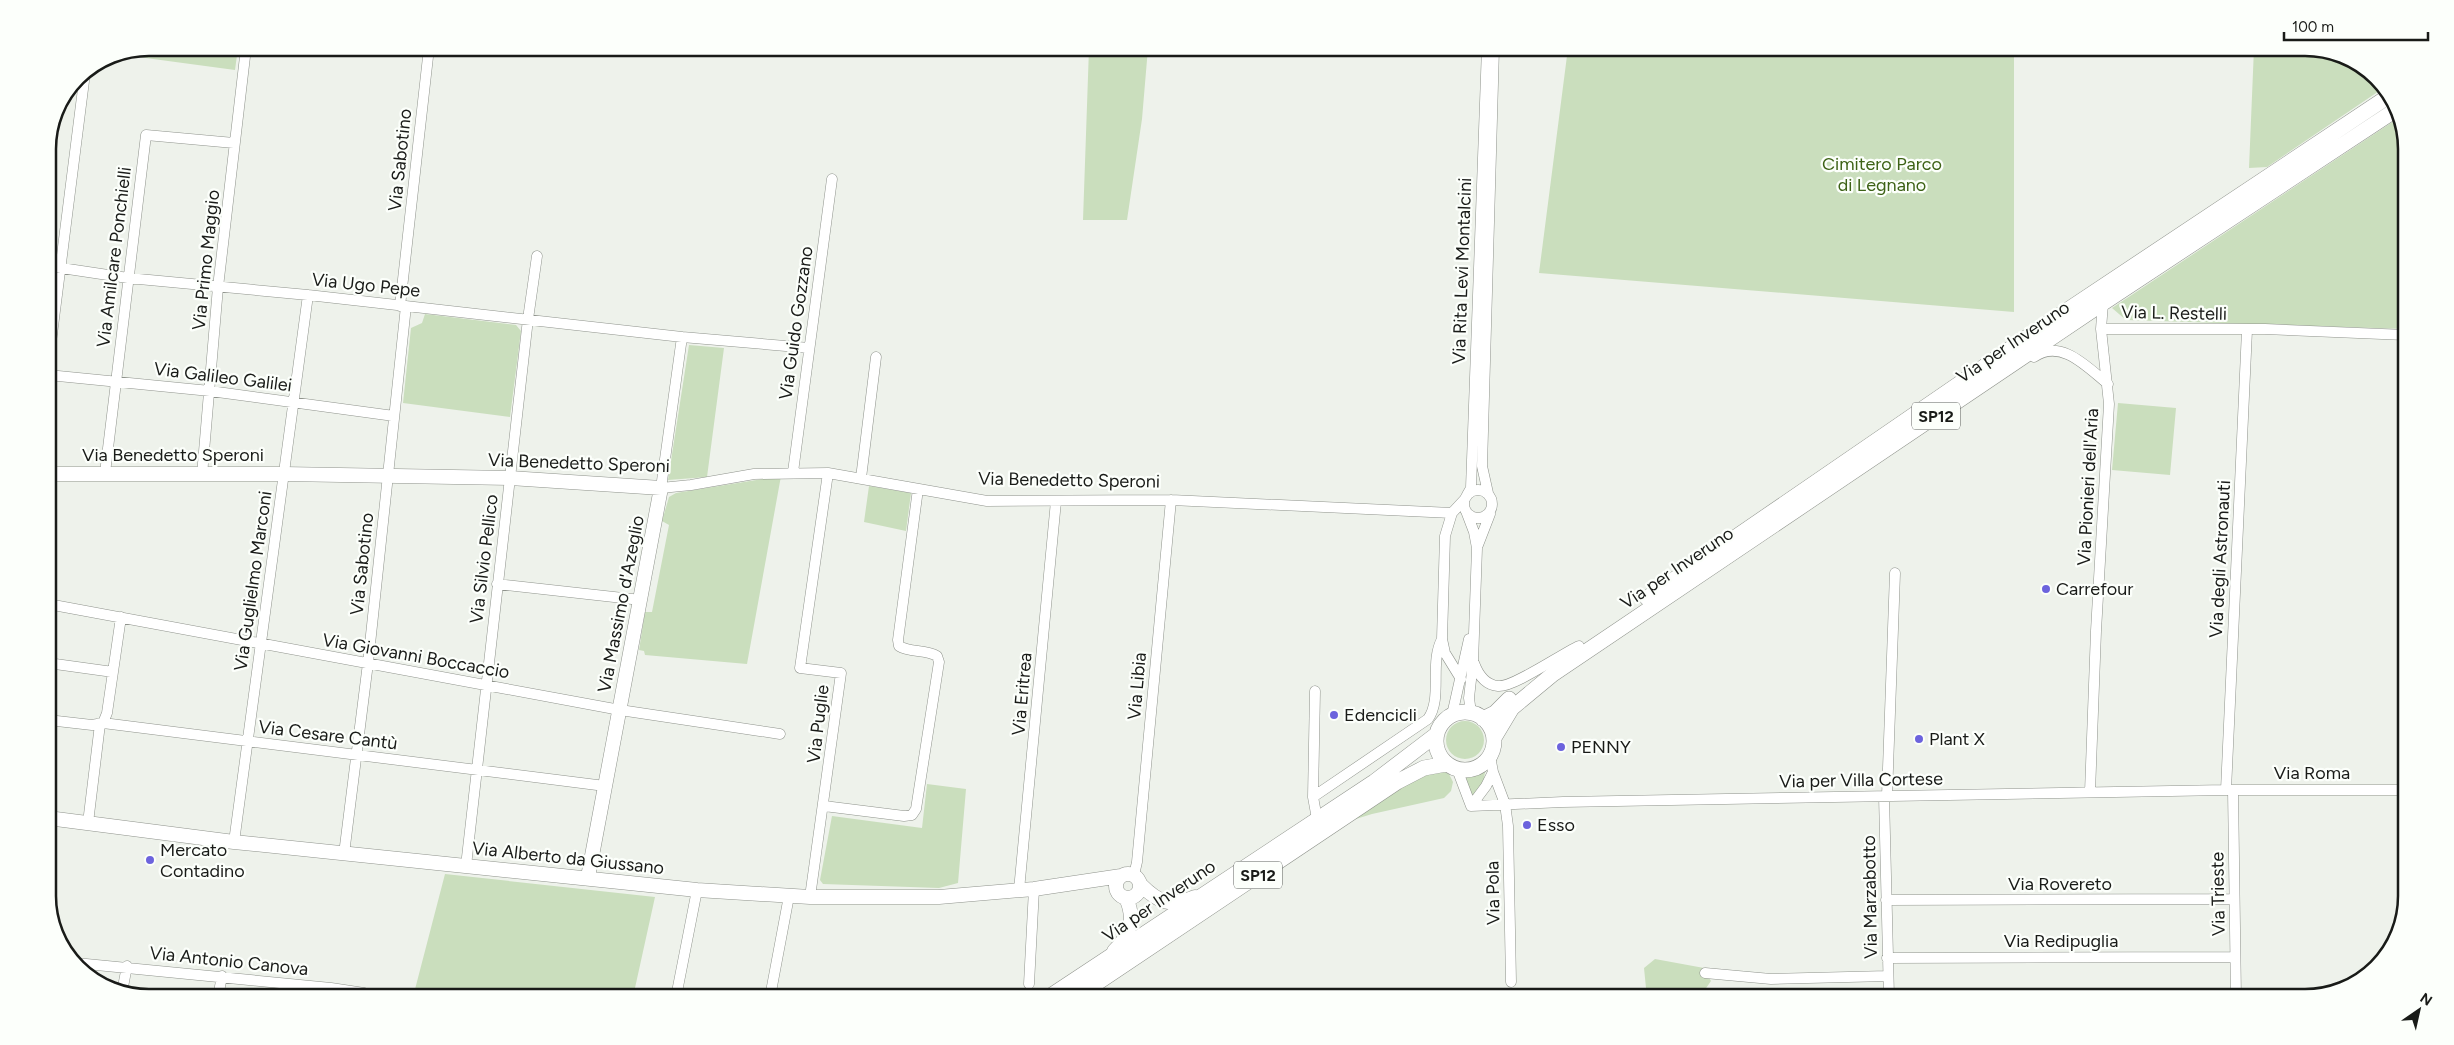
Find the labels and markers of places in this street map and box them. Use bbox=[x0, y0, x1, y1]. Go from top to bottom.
place label: Carrefour bbox=[2056, 578, 2133, 600]
marker: Carrefour bbox=[2040, 583, 2052, 595]
place label: Edencicli bbox=[1344, 704, 1417, 726]
marker: Edencicli bbox=[1328, 709, 1340, 721]
place label: Plant X bbox=[1929, 728, 1985, 750]
marker: Plant X bbox=[1913, 733, 1925, 745]
place label: PENNY bbox=[1571, 736, 1631, 758]
marker: PENNY bbox=[1555, 741, 1567, 753]
place label: Esso bbox=[1537, 814, 1575, 836]
marker: Esso bbox=[1521, 819, 1533, 831]
place label: Mercato Contadino bbox=[160, 839, 245, 882]
marker: Mercato Contadino bbox=[144, 854, 156, 866]

